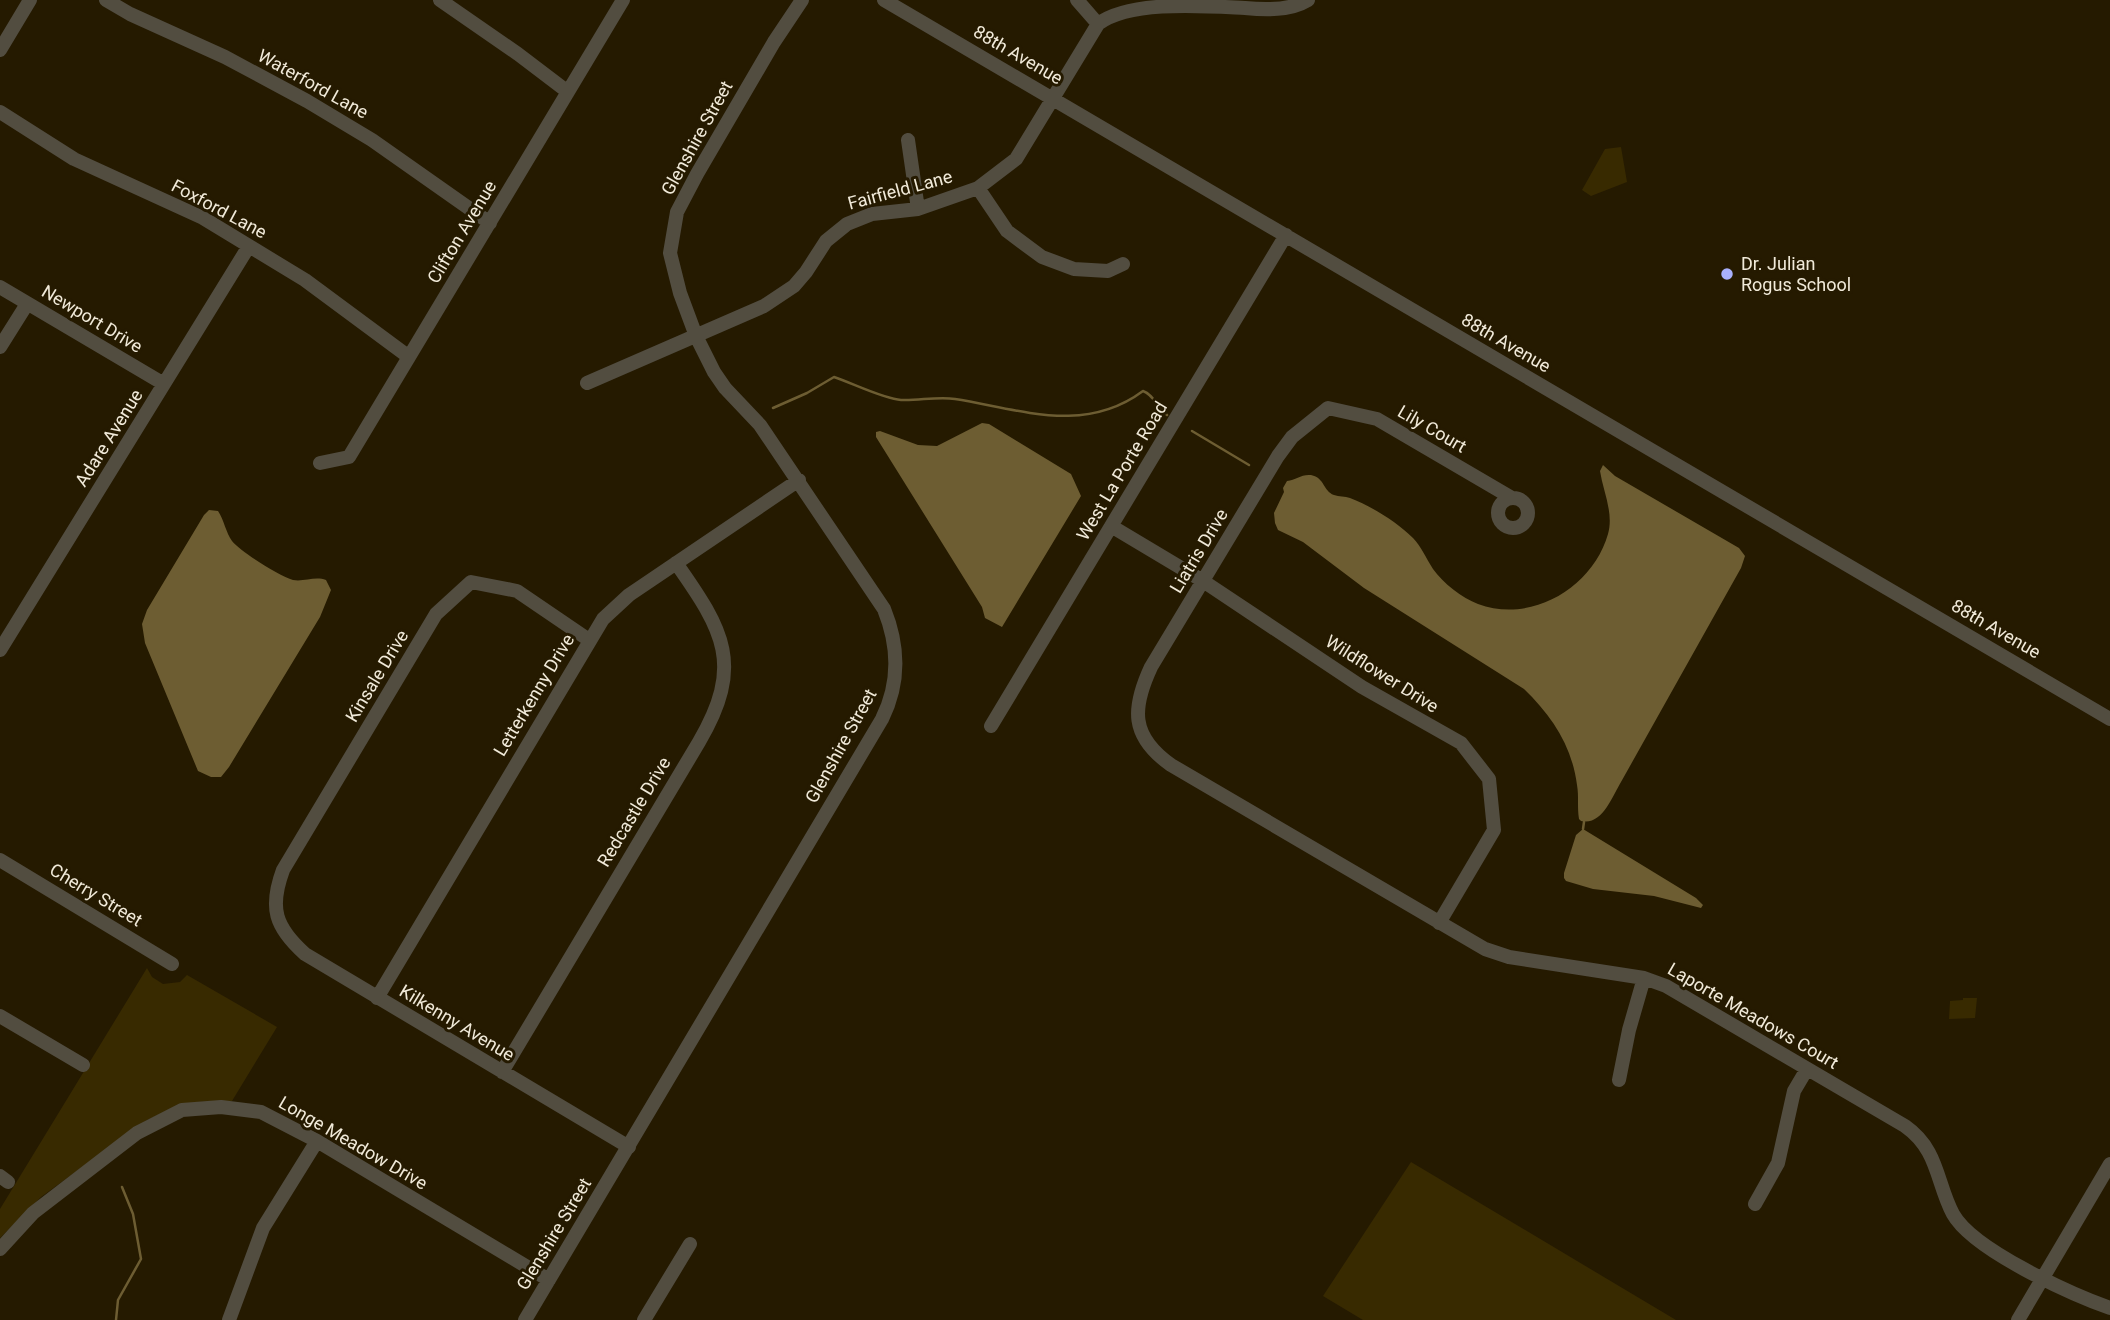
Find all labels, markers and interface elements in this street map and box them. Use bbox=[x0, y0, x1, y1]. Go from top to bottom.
street label: 88th Avenue bbox=[970, 21, 1067, 89]
street label: Waterford Lane bbox=[254, 45, 372, 123]
street label: Glenshire Street bbox=[657, 77, 737, 198]
street label: Fairfield Lane bbox=[845, 165, 954, 214]
street label: Foxford Lane bbox=[168, 175, 270, 242]
street label: Clifton Avenue bbox=[423, 177, 500, 287]
place label: Dr. Julian Rogus School bbox=[1741, 253, 1851, 295]
marker: Dr. Julian Rogus School bbox=[1719, 266, 1735, 282]
street label: Newport Drive bbox=[38, 280, 146, 357]
street label: 88th Avenue bbox=[1458, 309, 1555, 377]
street label: Adare Avenue bbox=[70, 385, 147, 490]
street label: West La Porte Road bbox=[1072, 398, 1171, 544]
street label: Lily Court bbox=[1394, 401, 1470, 457]
street label: Liatris Drive bbox=[1165, 505, 1232, 597]
street label: 88th Avenue bbox=[1948, 595, 2045, 663]
street label: Kinsale Drive bbox=[341, 626, 412, 726]
street label: Letterkenny Drive bbox=[489, 630, 578, 759]
street label: Wildflower Drive bbox=[1322, 630, 1443, 717]
street label: Glenshire Street bbox=[801, 685, 881, 806]
street label: Redcastle Drive bbox=[593, 753, 675, 870]
street label: Cherry Street bbox=[46, 859, 146, 930]
street label: Laporte Meadows Court bbox=[1664, 958, 1842, 1073]
street label: Kilkenny Avenue bbox=[396, 980, 518, 1065]
street label: Longe Meadow Drive bbox=[275, 1091, 431, 1194]
street label: Glenshire Street bbox=[512, 1174, 595, 1294]

